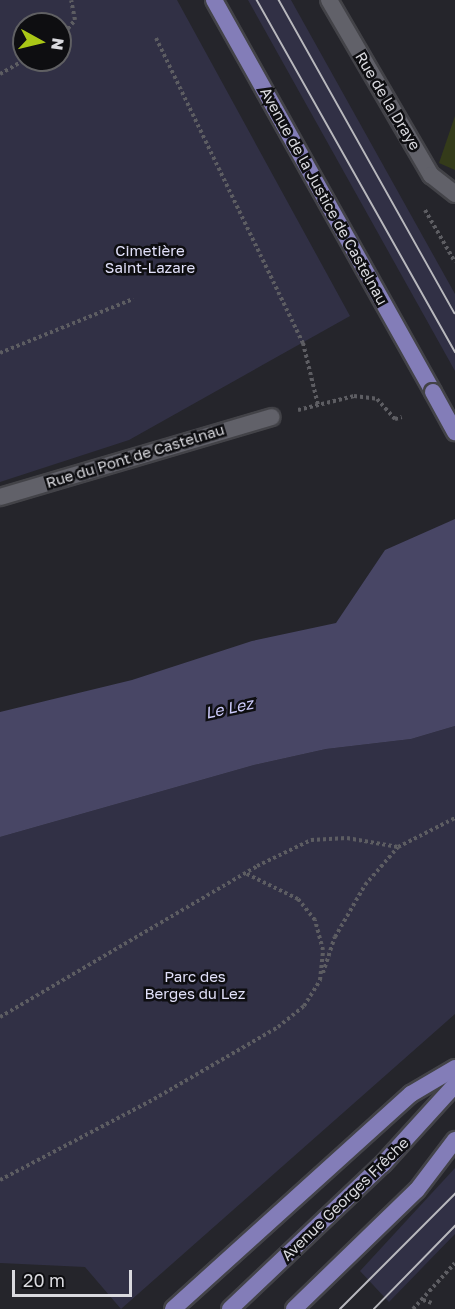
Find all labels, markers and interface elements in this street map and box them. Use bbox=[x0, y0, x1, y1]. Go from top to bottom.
north arrow bbox=[12, 12, 72, 72]
text: N bbox=[47, 37, 69, 52]
street label: Rue de la Draye bbox=[352, 49, 424, 153]
street label: Avenue de la Justice de Castelnau bbox=[257, 84, 391, 308]
park label: Cimetière Saint-Lazare bbox=[105, 241, 195, 276]
street label: Rue du Pont de Castelnau bbox=[44, 420, 226, 492]
water label: Le Lez bbox=[203, 694, 255, 722]
park label: Parc des Berges du Lez bbox=[145, 967, 245, 1002]
street label: Avenue Georges Frêche bbox=[278, 1134, 412, 1264]
scale bar bbox=[15, 1258, 135, 1296]
text: 20 m bbox=[23, 1269, 65, 1291]

